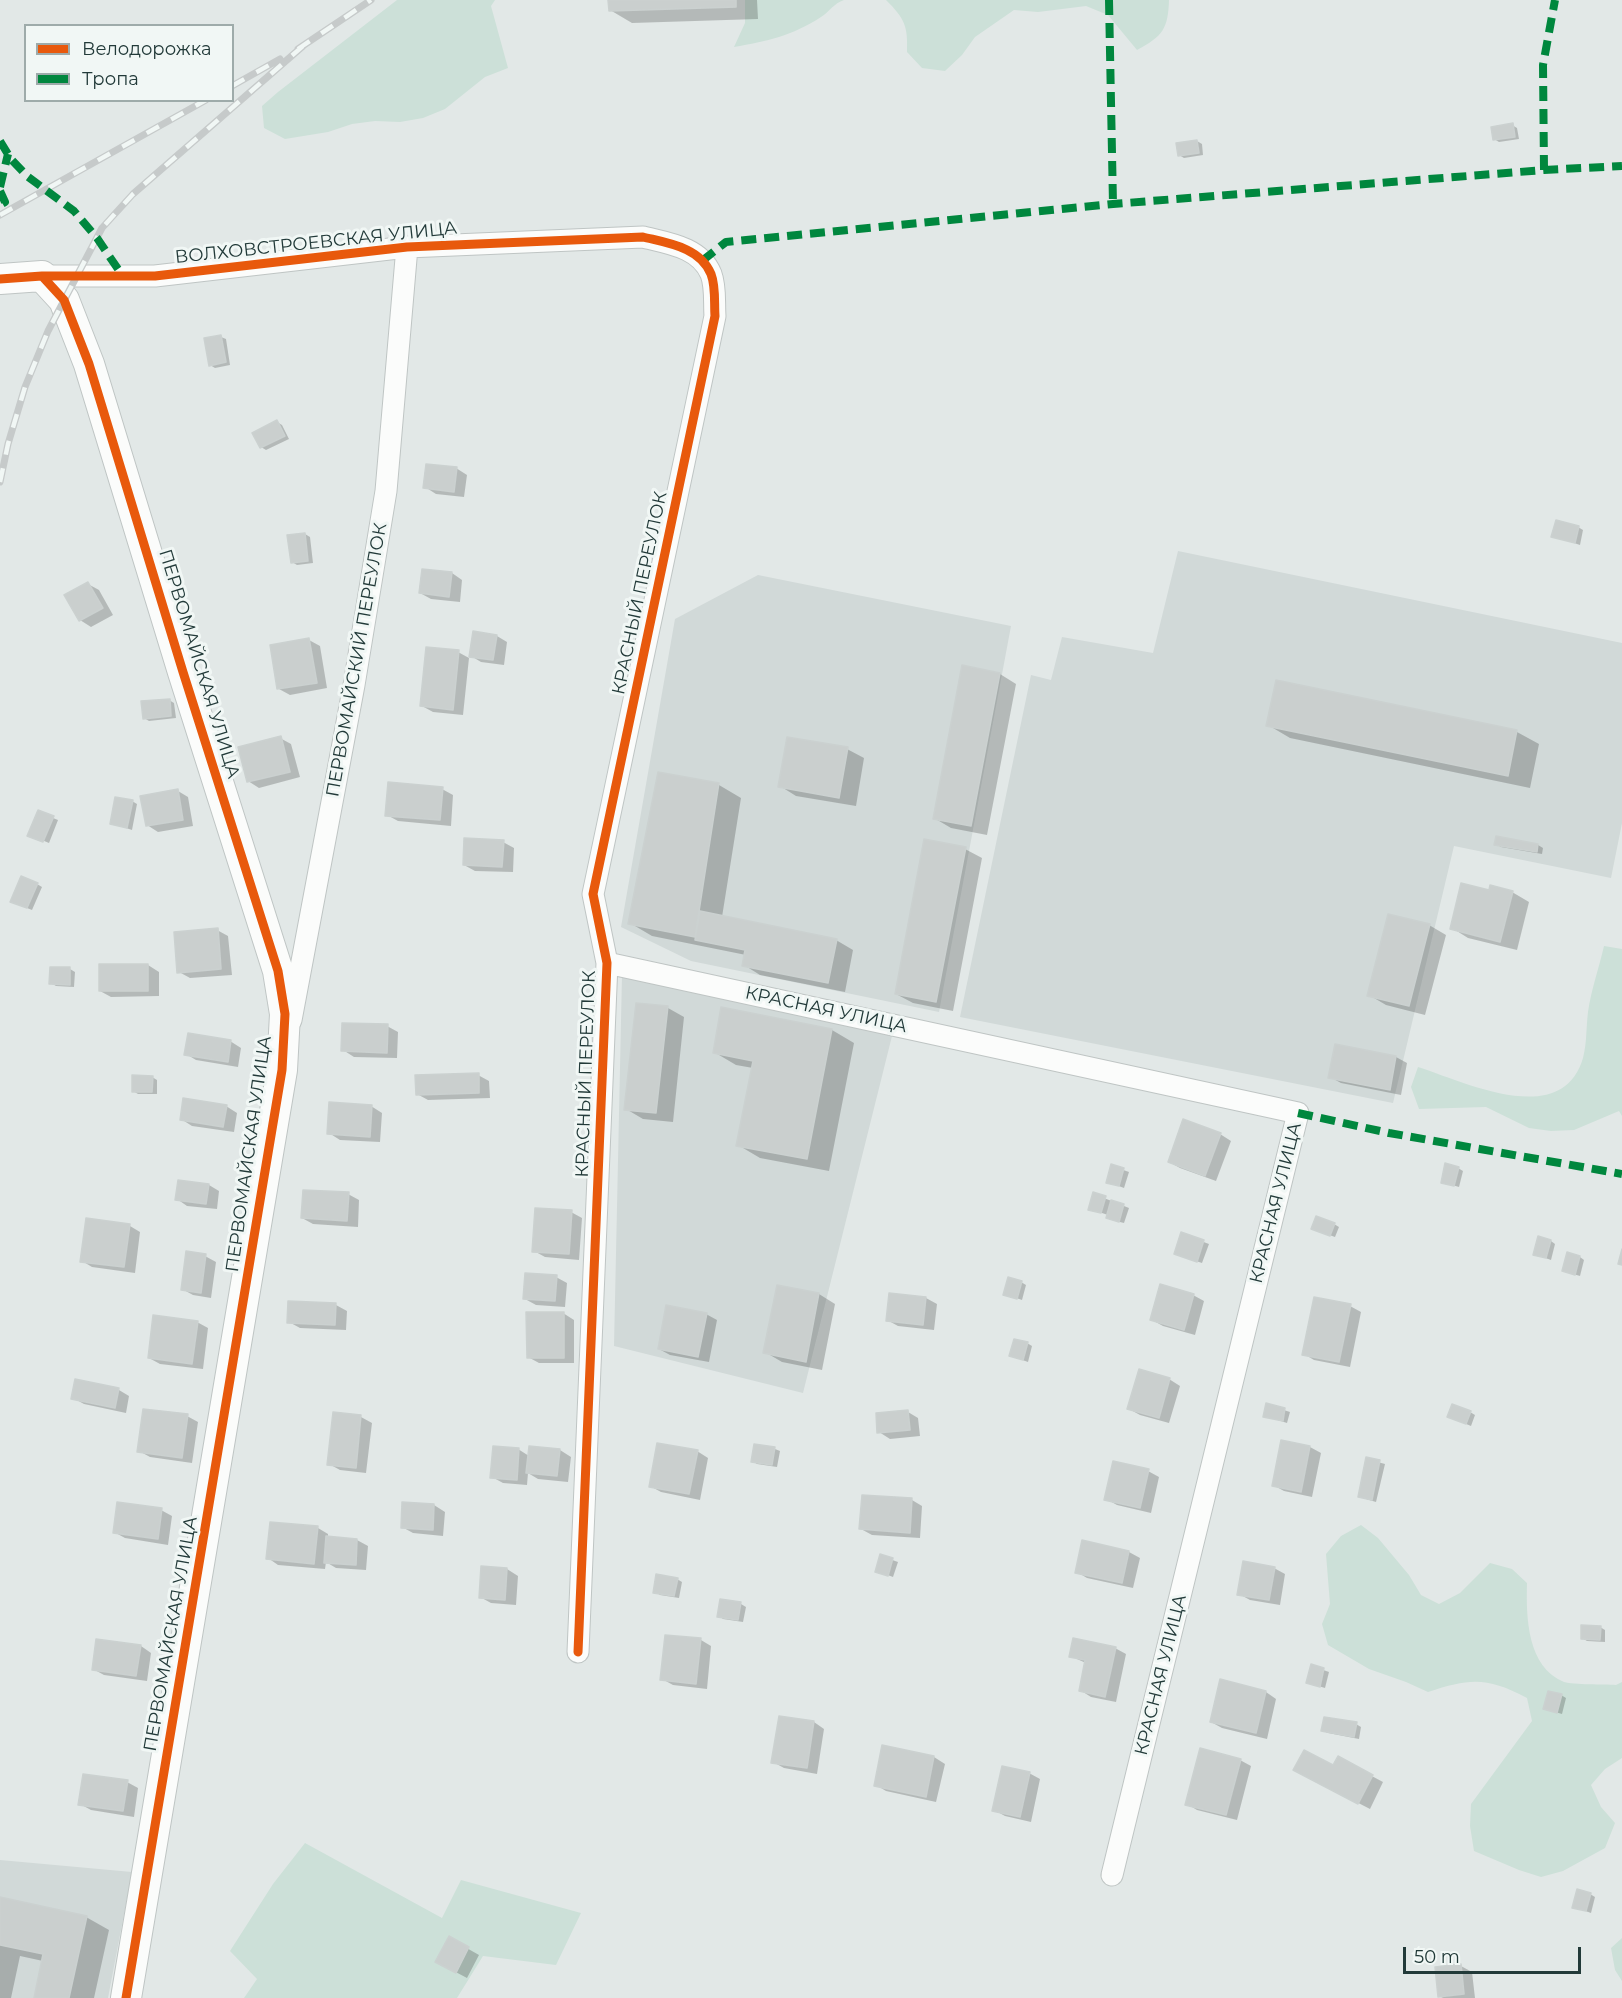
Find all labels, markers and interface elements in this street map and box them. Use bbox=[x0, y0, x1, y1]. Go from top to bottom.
legend bbox=[24, 24, 234, 102]
text: Велодорожка bbox=[82, 38, 211, 60]
text: Тропа bbox=[82, 68, 139, 90]
street label: ВОЛХОВСТРОЕВСКАЯ УЛИЦА bbox=[174, 217, 458, 269]
street label: КРАСНЫЙ ПЕРЕУЛОК bbox=[608, 489, 672, 697]
street label: ПЕРВОМАЙСКИЙ ПЕРЕУЛОК bbox=[322, 521, 392, 799]
street label: ПЕРВОМАЙСКАЯ УЛИЦА bbox=[154, 547, 244, 781]
street label: КРАСНЫЙ ПЕРЕУЛОК bbox=[572, 970, 600, 1178]
street label: КРАСНАЯ УЛИЦА bbox=[743, 982, 909, 1038]
street label: ПЕРВОМАЙСКАЯ УЛИЦА bbox=[222, 1034, 276, 1274]
street label: КРАСНАЯ УЛИЦА bbox=[1246, 1120, 1306, 1286]
street label: ПЕРВОМАЙСКАЯ УЛИЦА bbox=[140, 1515, 202, 1753]
street label: КРАСНАЯ УЛИЦА bbox=[1131, 1592, 1191, 1758]
scale bar bbox=[1406, 1935, 1584, 1973]
text: 50 m bbox=[1414, 1946, 1460, 1968]

